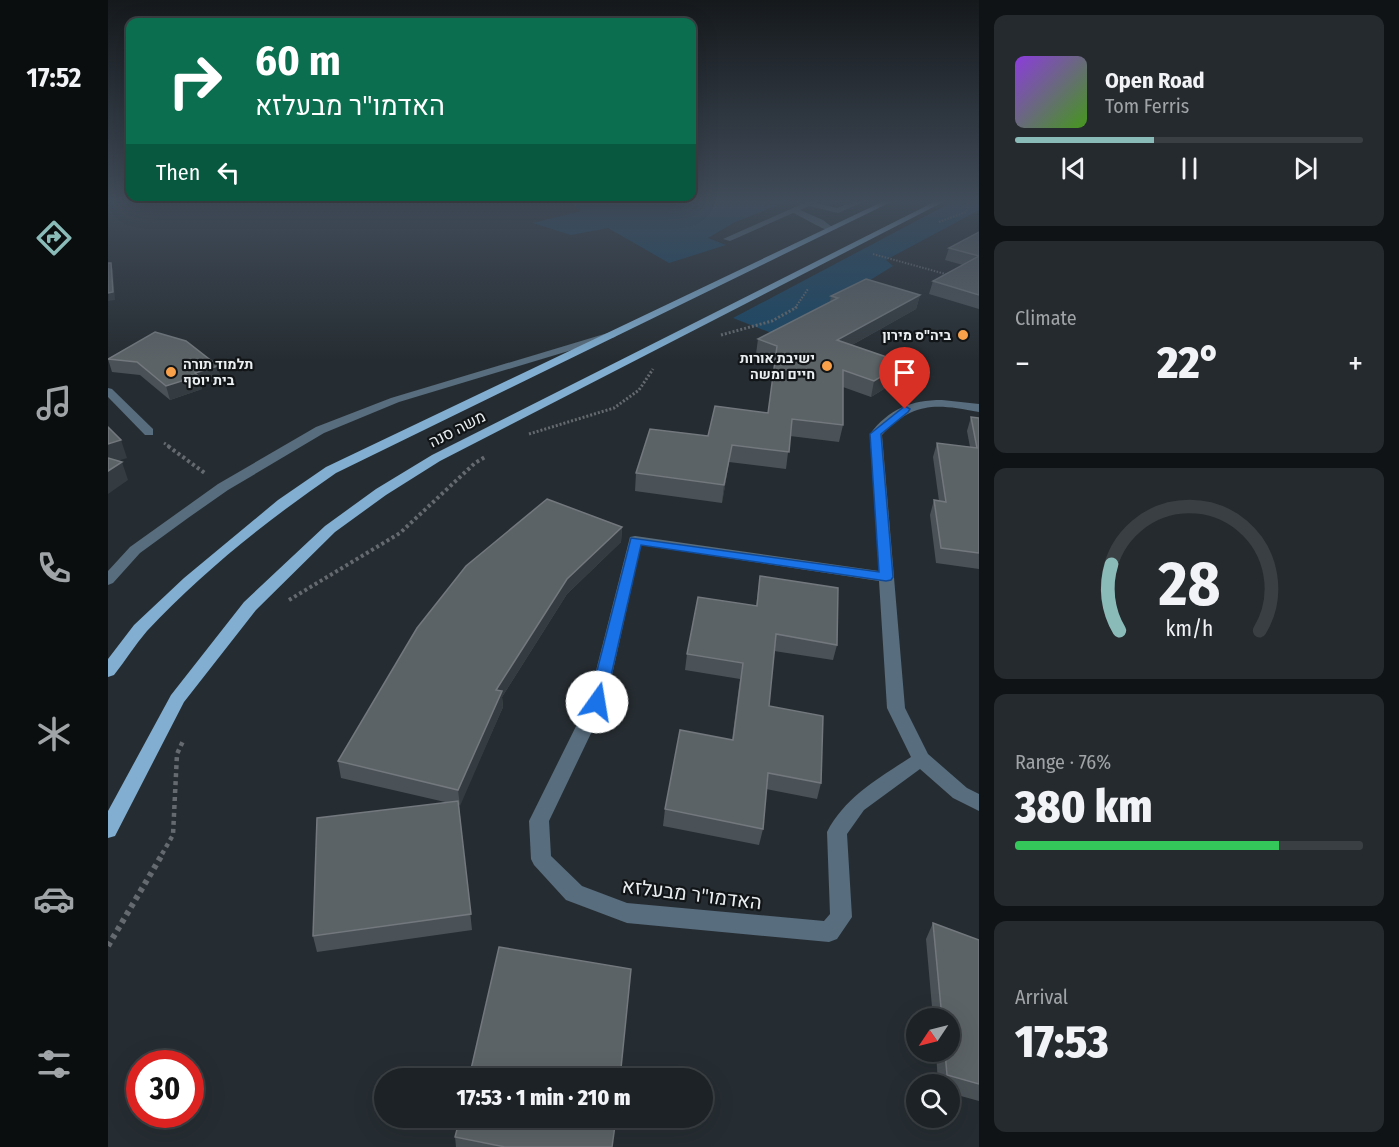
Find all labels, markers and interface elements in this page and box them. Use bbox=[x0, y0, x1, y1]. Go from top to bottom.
text: 60 m bbox=[255, 36, 341, 86]
icon: right bbox=[156, 42, 234, 120]
text: 17:52 bbox=[27, 62, 81, 94]
text: Open Road bbox=[1105, 67, 1205, 94]
text: האדמו"ר מבעלזא bbox=[255, 90, 445, 122]
text: Tom Ferris bbox=[1105, 94, 1189, 118]
icon: previous bbox=[1057, 152, 1090, 185]
icon: pause bbox=[1173, 152, 1206, 185]
icon: next bbox=[1289, 152, 1322, 185]
icon: left bbox=[212, 156, 245, 189]
text: Then bbox=[156, 159, 200, 186]
icon: directions bbox=[33, 217, 75, 259]
text: Climate bbox=[1015, 306, 1077, 330]
place label: ביה"ס מירון bbox=[882, 327, 951, 344]
marker: ביה"ס מירון bbox=[956, 328, 970, 342]
text: 22° bbox=[1157, 336, 1221, 390]
text: − bbox=[1015, 344, 1030, 384]
text: + bbox=[1348, 344, 1363, 384]
pin bbox=[879, 347, 930, 409]
place label: ישיבת אורות חיים ומשה bbox=[740, 350, 815, 383]
place label: תלמוד תורה בית יוסף bbox=[183, 356, 253, 389]
icon: arrive bbox=[888, 356, 921, 389]
marker: ישיבת אורות חיים ומשה bbox=[820, 359, 834, 373]
marker: תלמוד תורה בית יוסף bbox=[164, 365, 178, 379]
icon: music bbox=[33, 382, 75, 424]
street label: משה סנה bbox=[425, 407, 489, 451]
icon: phone bbox=[33, 547, 75, 589]
text: 28 bbox=[1157, 547, 1220, 622]
text: km/h bbox=[1165, 616, 1213, 642]
position arrow bbox=[565, 670, 629, 734]
icon: climate bbox=[33, 713, 75, 755]
text: Range · 76% bbox=[1015, 750, 1111, 774]
text: 380 km bbox=[1015, 780, 1152, 834]
street label: האדמו"ר מבעלזא bbox=[621, 874, 763, 914]
icon: car bbox=[33, 878, 75, 920]
text: Arrival bbox=[1015, 985, 1068, 1009]
north arrow bbox=[906, 1008, 960, 1062]
map controls bbox=[906, 1008, 960, 1128]
text: 17:53 bbox=[1015, 1015, 1109, 1069]
icon: filters bbox=[33, 1043, 75, 1085]
speed limit sign: 30 bbox=[126, 1050, 204, 1128]
button: search bbox=[906, 1074, 960, 1128]
text: 17:53 · 1 min · 210 m bbox=[456, 1084, 631, 1111]

